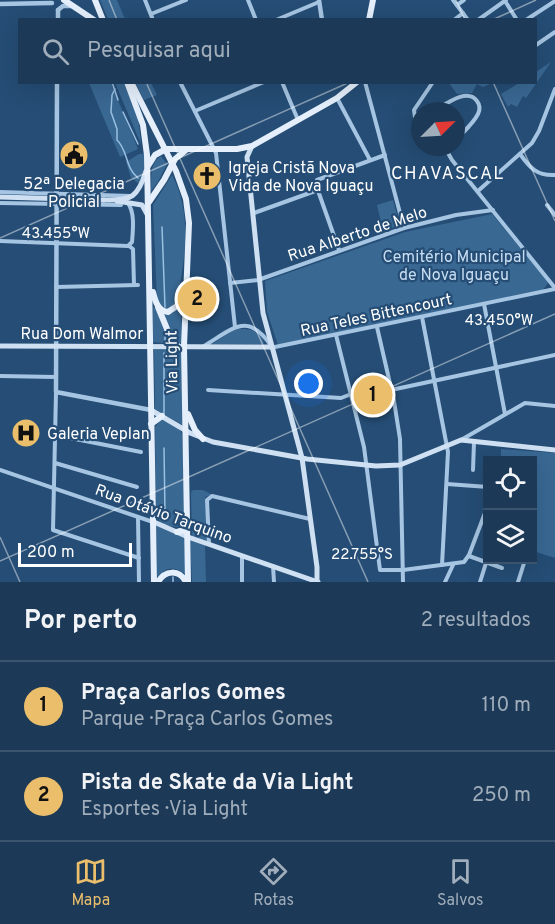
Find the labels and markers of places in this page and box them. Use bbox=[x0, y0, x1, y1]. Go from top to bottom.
public building icon: 52ª Delegacia Policial bbox=[58, 139, 90, 171]
place label: Igreja Cristã Nova Vida de Nova Iguaçu bbox=[228, 159, 373, 197]
church icon: Igreja Cristã Nova Vida de Nova Iguaçu bbox=[191, 160, 223, 192]
place label: 52ª Delegacia Policial bbox=[23, 175, 125, 213]
pin: 2 bbox=[178, 276, 216, 322]
pin: 1 bbox=[354, 372, 392, 418]
hospital icon: Galeria Veplan bbox=[10, 417, 42, 449]
place label: Galeria Veplan bbox=[47, 425, 150, 445]

